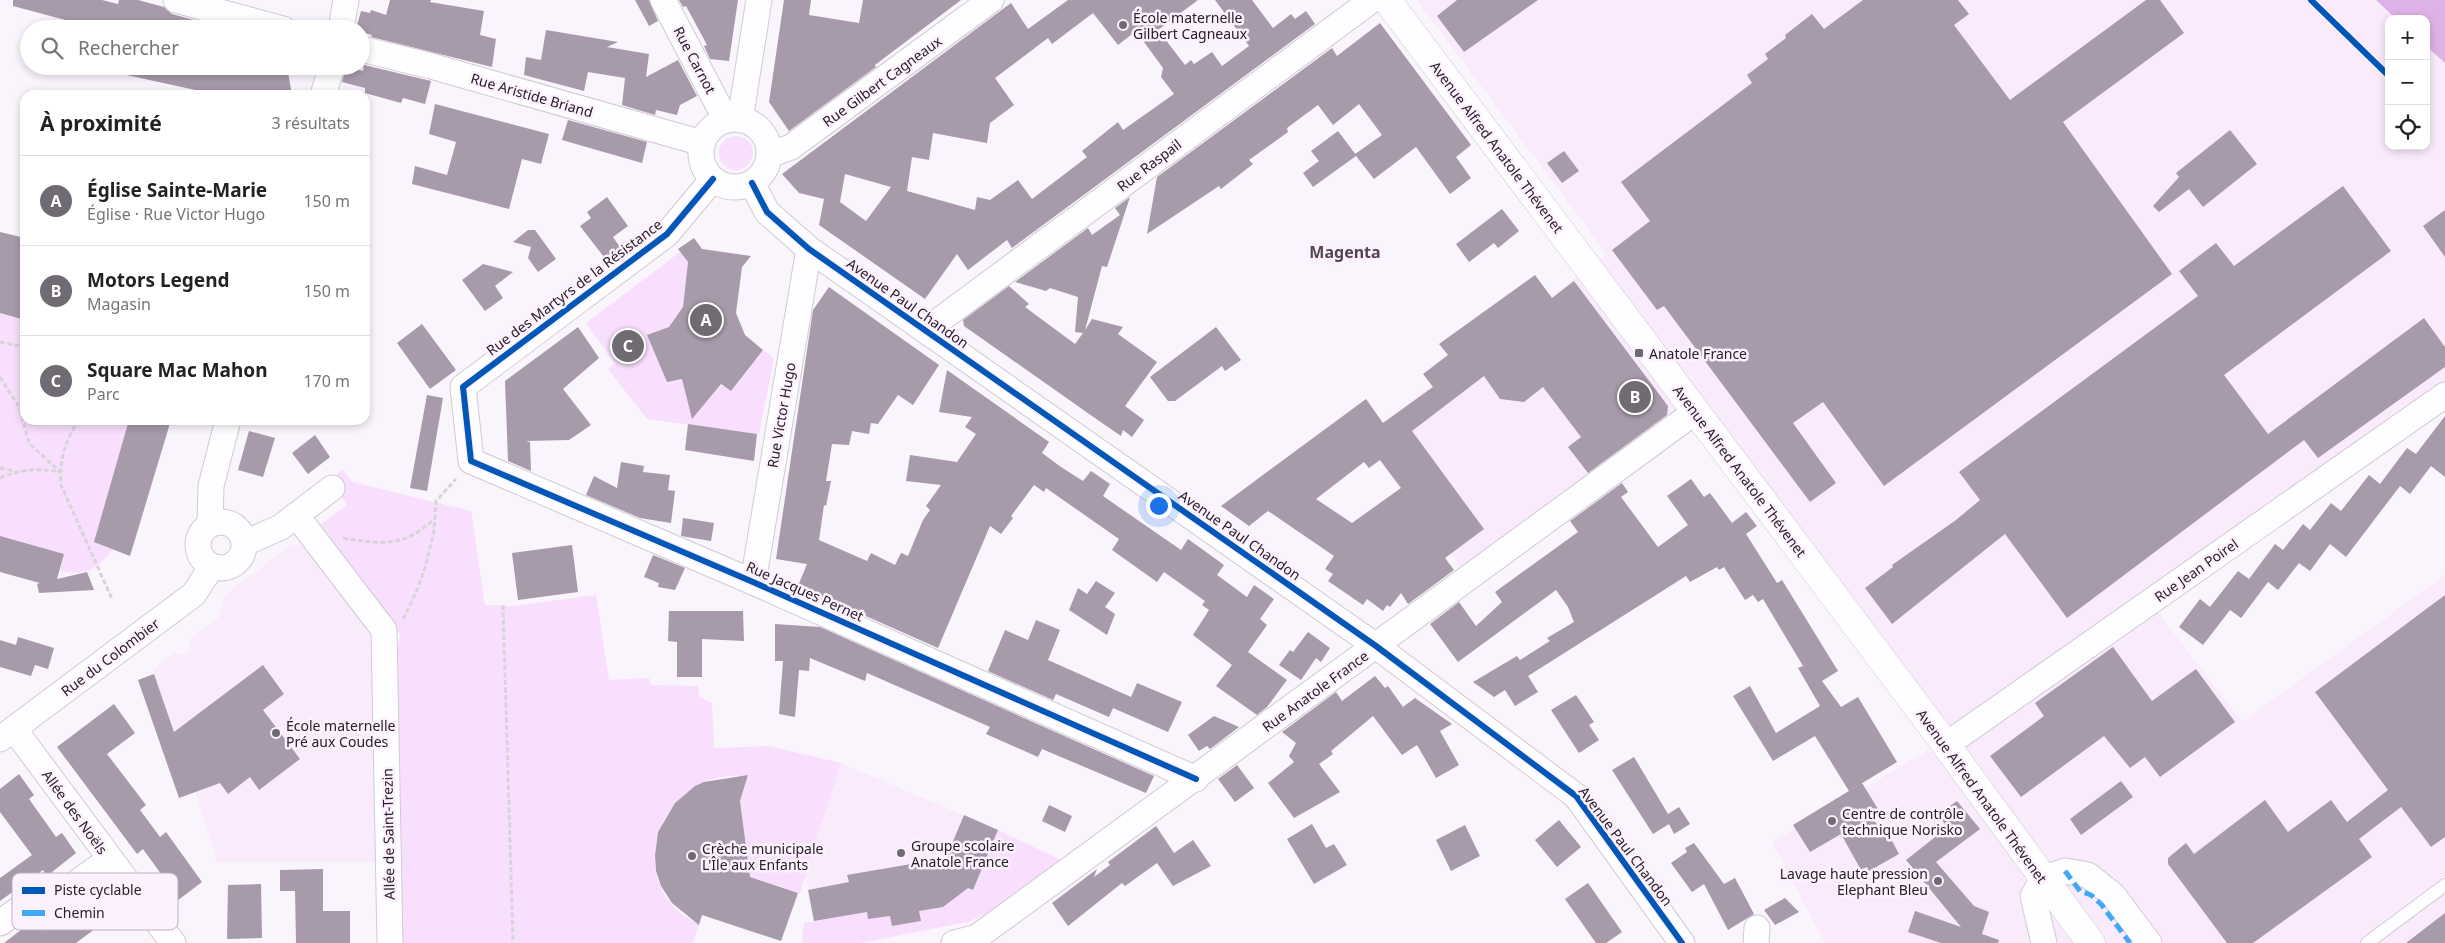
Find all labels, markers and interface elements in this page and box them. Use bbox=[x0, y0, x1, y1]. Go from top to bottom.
place label: École maternelle Gilbert Cagneaux bbox=[1133, 8, 1248, 43]
map controls bbox=[2385, 15, 2430, 150]
button: + bbox=[2385, 15, 2430, 60]
marker: École maternelle Gilbert Cagneaux bbox=[1117, 19, 1129, 31]
search box bbox=[20, 20, 370, 75]
street label: Rue Carnot bbox=[669, 23, 721, 97]
street label: Rue Gilbert Cagneaux bbox=[819, 31, 946, 131]
icon: search bbox=[38, 34, 66, 62]
text: Rechercher bbox=[78, 35, 179, 61]
street label: Avenue Alfred Anatole Thévenet bbox=[1426, 57, 1568, 237]
button: − bbox=[2385, 60, 2430, 105]
street label: Rue Aristide Briand bbox=[469, 68, 595, 122]
button: locate bbox=[2385, 105, 2430, 150]
text: À proximité bbox=[40, 109, 162, 137]
text: 3 résultats bbox=[272, 112, 350, 134]
street label: Rue Raspail bbox=[1113, 135, 1185, 195]
text: Église Sainte-Marie bbox=[87, 177, 267, 203]
text: A bbox=[50, 190, 62, 212]
text: 150 m bbox=[303, 190, 350, 212]
text: Église · Rue Victor Hugo bbox=[87, 203, 265, 225]
street label: Rue des Martyrs de la Résistance bbox=[482, 215, 666, 359]
district label: Magenta bbox=[1309, 241, 1381, 263]
street label: Avenue Paul Chandon bbox=[843, 254, 973, 352]
text: Motors Legend bbox=[87, 267, 230, 293]
text: B bbox=[51, 280, 61, 302]
text: 150 m bbox=[303, 280, 350, 302]
text: Magasin bbox=[87, 293, 151, 315]
pin: A bbox=[690, 301, 722, 339]
pin: C bbox=[612, 327, 644, 365]
place label: Anatole France bbox=[1649, 344, 1747, 363]
marker: Anatole France bbox=[1633, 347, 1645, 359]
text: Square Mac Mahon bbox=[87, 357, 268, 383]
street label: Rue Victor Hugo bbox=[762, 361, 800, 469]
text: C bbox=[51, 370, 61, 392]
text: 170 m bbox=[303, 370, 350, 392]
pin: B bbox=[1619, 378, 1651, 416]
street label: Avenue Alfred Anatole Thévenet bbox=[1669, 381, 1811, 561]
text: Parc bbox=[87, 383, 120, 405]
street label: Avenue Paul Chandon bbox=[1175, 486, 1305, 584]
your location bbox=[1146, 493, 1172, 519]
street label: Rue Jean Poirel bbox=[2150, 534, 2242, 606]
street label: Rue Jacques Pernet bbox=[743, 557, 867, 625]
street label: Rue du Colombier bbox=[57, 614, 163, 700]
street label: Rue Anatole France bbox=[1258, 646, 1372, 736]
street label: Avenue Alfred Anatole Thévenet bbox=[1912, 705, 2052, 887]
place label: École maternelle Pré aux Coudes bbox=[286, 716, 396, 751]
marker: École maternelle Pré aux Coudes bbox=[270, 727, 282, 739]
street label: Allée des Noëls bbox=[38, 766, 112, 858]
street label: Allée de Saint-Trezin bbox=[377, 768, 399, 900]
street label: Avenue Paul Chandon bbox=[1575, 782, 1677, 910]
place label: Centre de contrôle technique Norisko bbox=[1842, 804, 1964, 839]
marker: Centre de contrôle technique Norisko bbox=[1826, 815, 1838, 827]
place label: Groupe scolaire Anatole France bbox=[911, 836, 1014, 871]
place label: Crèche municipale L'Île aux Enfants bbox=[702, 839, 824, 874]
marker: Groupe scolaire Anatole France bbox=[895, 847, 907, 859]
marker: Crèche municipale L'Île aux Enfants bbox=[686, 850, 698, 862]
place label: Lavage haute pression Elephant Bleu bbox=[1780, 864, 1928, 899]
legend bbox=[12, 873, 178, 930]
marker: Lavage haute pression Elephant Bleu bbox=[1932, 875, 1944, 887]
text: Piste cyclable bbox=[54, 880, 142, 899]
text: Chemin bbox=[54, 903, 105, 922]

